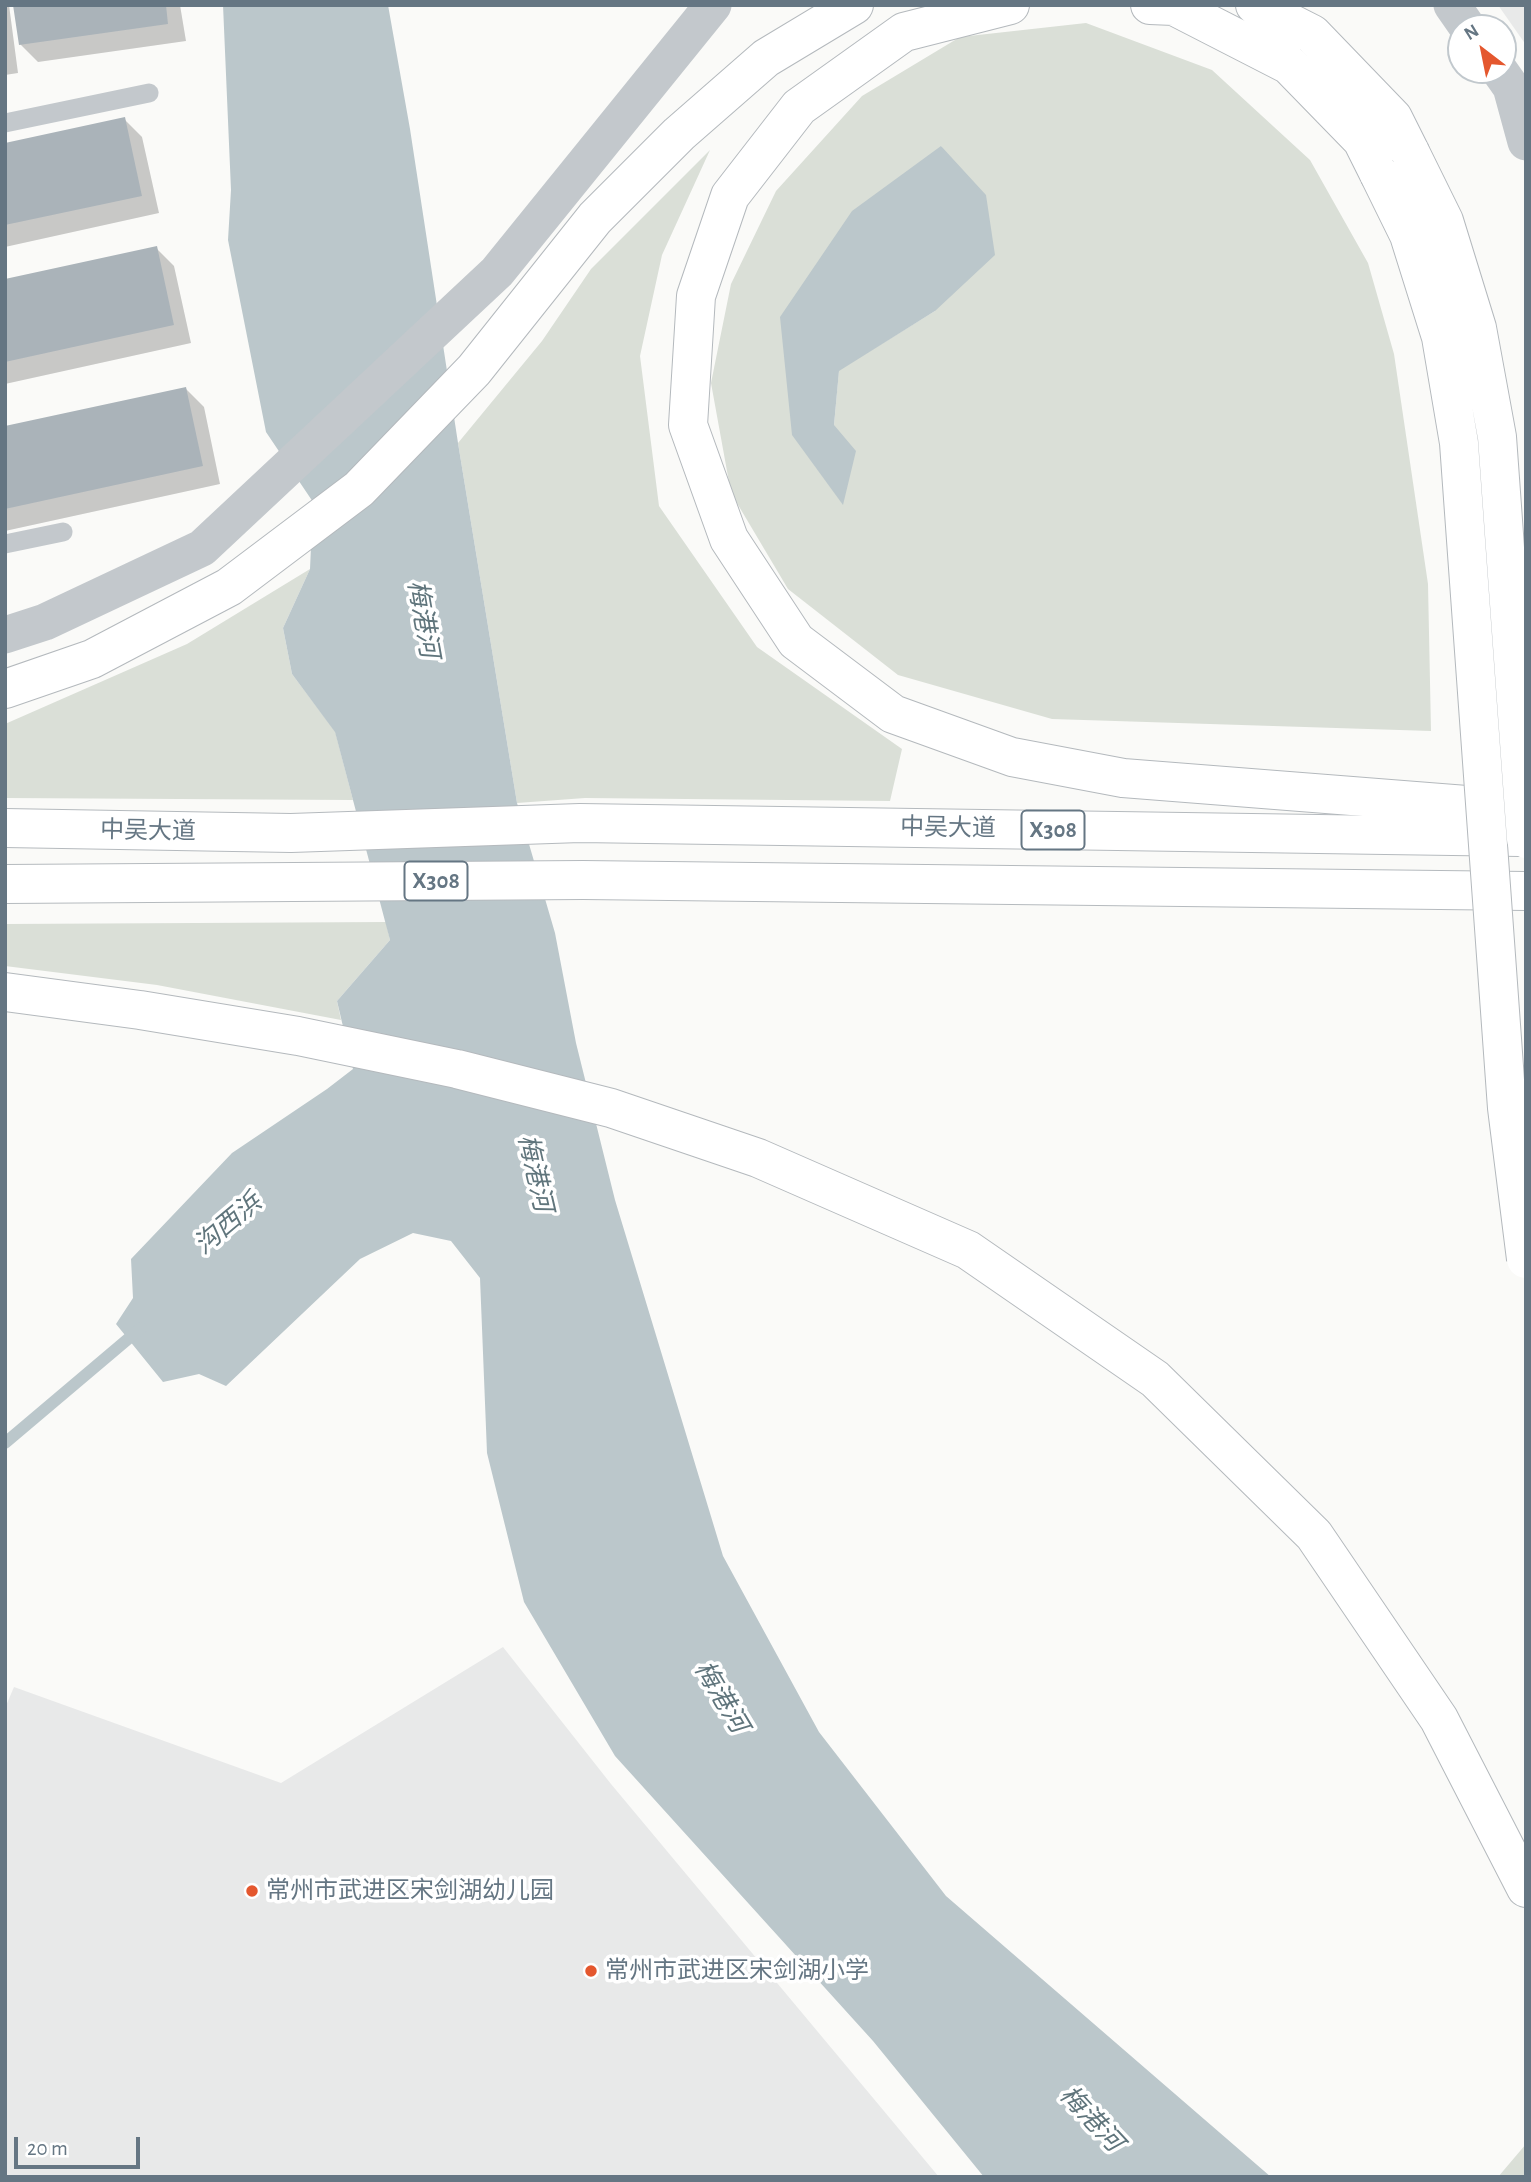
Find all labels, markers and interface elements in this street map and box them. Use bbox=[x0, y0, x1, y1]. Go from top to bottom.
north arrow bbox=[1447, 14, 1517, 84]
text: N bbox=[1461, 21, 1482, 44]
water label: 梅港河 bbox=[401, 578, 445, 660]
road number: X308 bbox=[1021, 810, 1084, 850]
street label: 中吴大道 bbox=[900, 813, 996, 843]
street label: 中吴大道 bbox=[100, 816, 196, 846]
road number: X308 bbox=[404, 862, 467, 900]
water label: 梅港河 bbox=[511, 1131, 559, 1215]
water label: 沟西浜 bbox=[188, 1187, 268, 1261]
water label: 梅港河 bbox=[688, 1656, 754, 1738]
place label: 常州市武进区宋剑湖幼儿园 bbox=[266, 1877, 554, 1905]
marker: 常州市武进区宋剑湖幼儿园 bbox=[244, 1883, 260, 1899]
place label: 常州市武进区宋剑湖小学 bbox=[605, 1957, 869, 1985]
marker: 常州市武进区宋剑湖小学 bbox=[583, 1963, 599, 1979]
water label: 梅港河 bbox=[1053, 2080, 1129, 2158]
scale bar bbox=[18, 2122, 144, 2166]
text: 20 m bbox=[27, 2138, 68, 2159]

